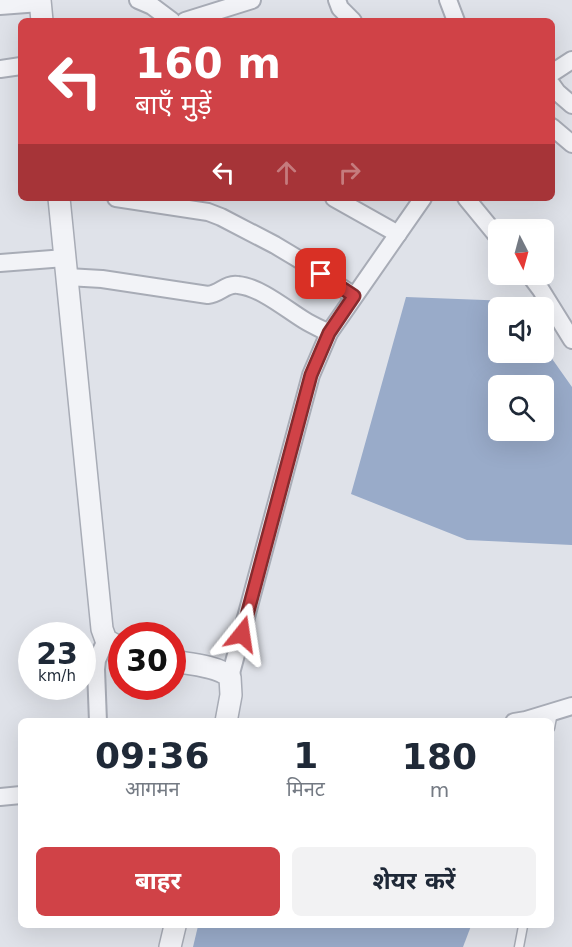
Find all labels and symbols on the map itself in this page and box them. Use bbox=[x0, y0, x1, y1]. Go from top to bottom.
north arrow bbox=[488, 219, 554, 285]
pin bbox=[295, 248, 346, 299]
position arrow bbox=[210, 602, 274, 666]
speed limit sign: 30 bbox=[108, 622, 186, 700]

